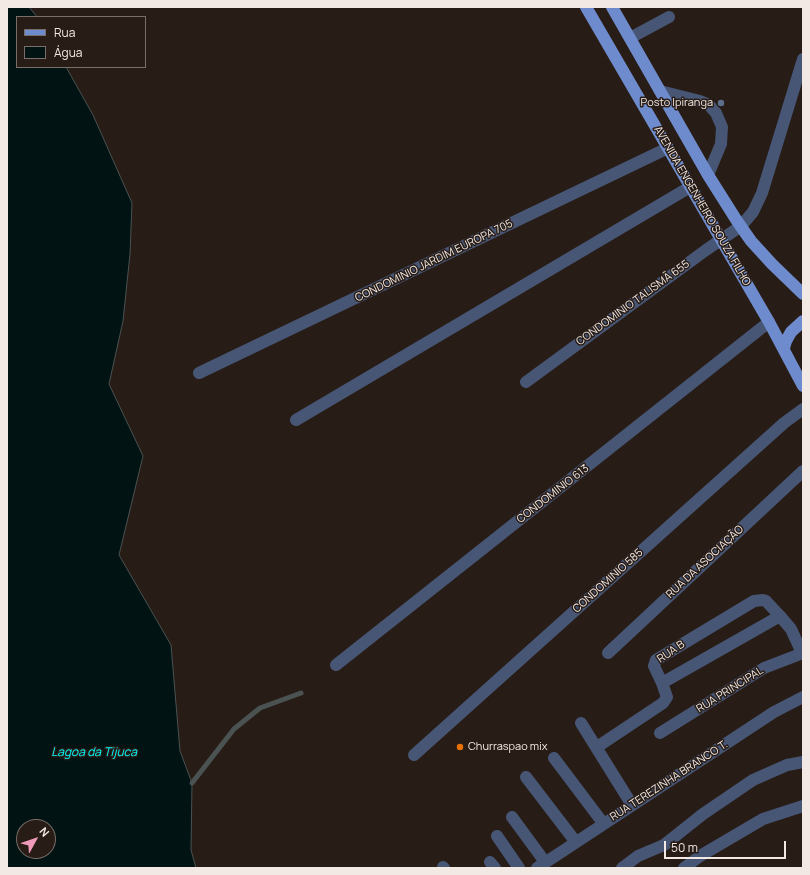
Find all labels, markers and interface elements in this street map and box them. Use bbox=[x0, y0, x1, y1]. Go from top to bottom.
legend bbox=[16, 16, 146, 68]
text: Rua bbox=[54, 24, 75, 41]
text: Água bbox=[54, 44, 83, 61]
place label: Posto Ipiranga bbox=[641, 96, 713, 110]
marker: Posto Ipiranga bbox=[716, 98, 726, 108]
street label: AVENIDA ENGENHEIRO SOUZA FILHO bbox=[651, 124, 753, 288]
street label: CONDOMINIO JARDIM EUROPA 705 bbox=[353, 217, 515, 305]
street label: CONDOMINIO TALISMÃ 655 bbox=[574, 257, 692, 349]
street label: CONDOMINIO 613 bbox=[514, 462, 592, 526]
street label: RUA DA ASOCIAÇÃO bbox=[664, 523, 746, 601]
street label: CONDOMINIO 585 bbox=[570, 546, 646, 616]
street label: RUA B bbox=[655, 638, 687, 666]
street label: RUA PRINCIPAL bbox=[694, 664, 766, 716]
street label: RUA TEREZINHA BRANCO T. bbox=[608, 738, 730, 824]
place label: Churraspao mix bbox=[468, 740, 548, 754]
marker: Churraspao mix bbox=[455, 742, 465, 752]
water label: Lagoa da Tijuca bbox=[51, 746, 137, 760]
north arrow bbox=[16, 819, 56, 859]
text: N bbox=[37, 824, 53, 839]
scale bar bbox=[666, 833, 788, 859]
text: 50 m bbox=[671, 839, 698, 856]

